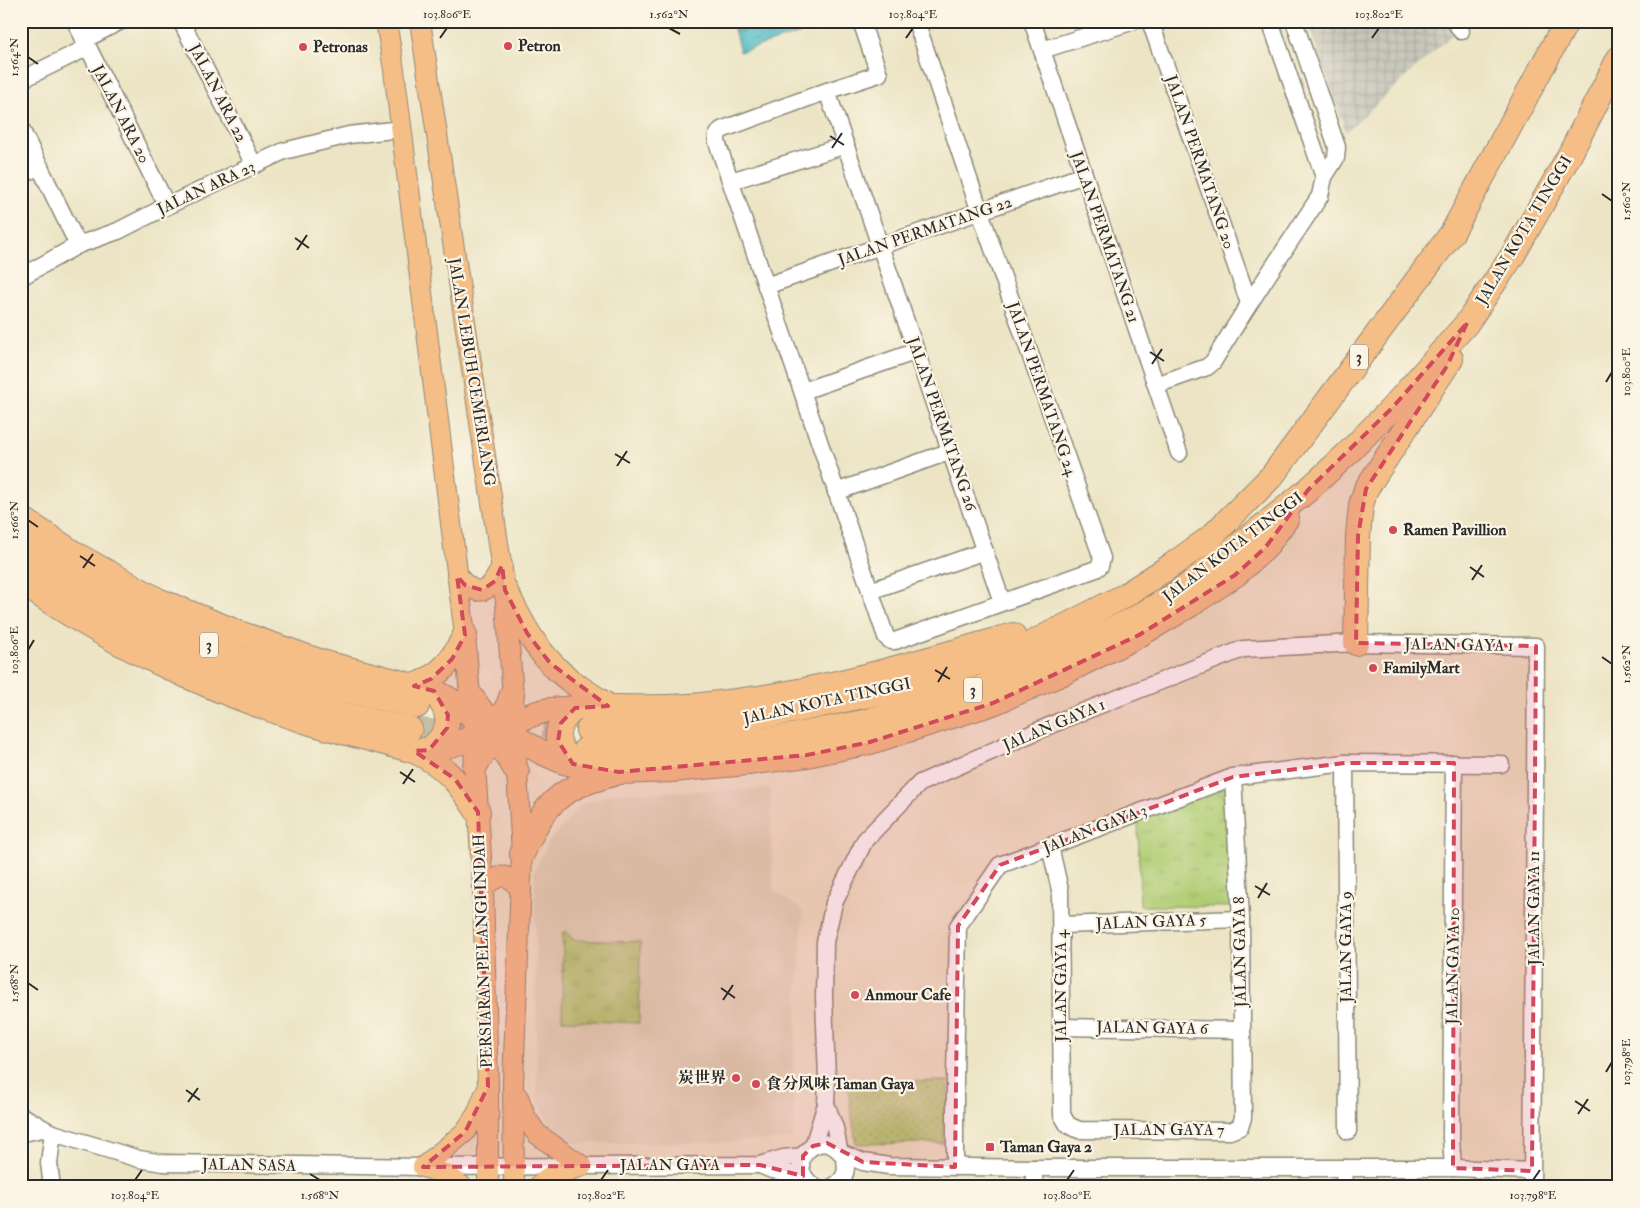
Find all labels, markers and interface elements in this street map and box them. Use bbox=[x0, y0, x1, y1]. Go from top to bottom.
text: 103.806°E bbox=[423, 7, 471, 22]
text: 1.562°N bbox=[650, 7, 689, 22]
text: 103.804°E bbox=[889, 7, 938, 22]
text: 103.802°E bbox=[1355, 7, 1403, 22]
place label: Petron bbox=[518, 36, 561, 56]
text: 1.564°N bbox=[7, 37, 22, 77]
place label: Petronas bbox=[313, 37, 368, 57]
street label: JALAN ARA 22 bbox=[183, 40, 251, 146]
marker: Petron bbox=[502, 40, 514, 52]
marker: Petronas bbox=[297, 41, 309, 53]
street label: JALAN ARA 20 bbox=[86, 61, 154, 167]
street label: JALAN PERMATANG 20 bbox=[1160, 71, 1239, 252]
street label: JALAN PERMATANG 21 bbox=[1065, 148, 1144, 326]
street label: JALAN KOTA TINGGI bbox=[1471, 152, 1577, 310]
street label: JALAN ARA 23 bbox=[153, 157, 259, 221]
text: 1.560°N bbox=[1619, 181, 1634, 220]
street label: JALAN PERMATANG 22 bbox=[834, 192, 1015, 271]
street label: JALAN LEBUH CEMERLANG bbox=[443, 255, 500, 488]
street label: JALAN PERMATANG 24 bbox=[1001, 298, 1082, 480]
street label: JALAN PERMATANG 26 bbox=[902, 334, 981, 515]
road number: 3 bbox=[1350, 344, 1368, 370]
text: 103.800°E bbox=[1619, 348, 1634, 396]
street label: JALAN KOTA TINGGI bbox=[1158, 488, 1308, 608]
text: 1.566°N bbox=[7, 500, 22, 539]
place label: Ramen Pavillion bbox=[1403, 520, 1507, 540]
marker: Ramen Pavillion bbox=[1387, 524, 1399, 536]
text: 103.806°E bbox=[7, 626, 22, 674]
road number: 3 bbox=[200, 632, 218, 658]
street label: JALAN GAYA 1 bbox=[1403, 634, 1514, 657]
text: 1.562°N bbox=[1619, 644, 1634, 683]
place label: FamilyMart bbox=[1383, 658, 1461, 679]
marker: FamilyMart bbox=[1367, 662, 1379, 674]
street label: JALAN KOTA TINGGI bbox=[740, 673, 913, 730]
road number: 3 bbox=[964, 678, 982, 702]
street label: JALAN GAYA 1 bbox=[999, 694, 1109, 757]
street label: JALAN GAYA 3 bbox=[1039, 800, 1150, 859]
street label: PERSIARAN PELANGI INDAH bbox=[469, 834, 497, 1068]
street label: JALAN GAYA 11 bbox=[1524, 851, 1545, 966]
street label: JALAN GAYA 9 bbox=[1336, 891, 1357, 1004]
street label: JALAN GAYA 8 bbox=[1229, 896, 1252, 1009]
street label: JALAN GAYA 10 bbox=[1442, 907, 1465, 1026]
street label: JALAN GAYA 5 bbox=[1094, 910, 1207, 935]
street label: JALAN GAYA 4 bbox=[1051, 929, 1072, 1043]
text: 1.568°N bbox=[7, 964, 22, 1002]
place label: Anmour Cafe bbox=[864, 985, 951, 1005]
marker: Anmour Cafe bbox=[849, 989, 861, 1001]
street label: JALAN GAYA 6 bbox=[1095, 1017, 1209, 1040]
text: 103.798°E bbox=[1619, 1038, 1634, 1086]
place label: 炭世界 bbox=[678, 1068, 726, 1088]
marker: 炭世界 bbox=[730, 1072, 742, 1084]
place label: 食分风味 Taman Gaya bbox=[766, 1074, 915, 1095]
marker: 食分风味 Taman Gaya bbox=[750, 1078, 762, 1090]
street label: JALAN GAYA 7 bbox=[1113, 1120, 1225, 1141]
place label: Taman Gaya 2 bbox=[999, 1137, 1092, 1158]
marker: Taman Gaya 2 bbox=[984, 1141, 996, 1153]
street label: JALAN SASA bbox=[201, 1154, 296, 1177]
street label: JALAN GAYA bbox=[619, 1155, 720, 1176]
text: 103.804°E bbox=[111, 1188, 160, 1203]
text: 1.568°N bbox=[301, 1188, 339, 1203]
text: 103.802°E bbox=[577, 1188, 625, 1203]
text: 103.800°E bbox=[1043, 1188, 1091, 1203]
text: 103.798°E bbox=[1510, 1188, 1557, 1203]

